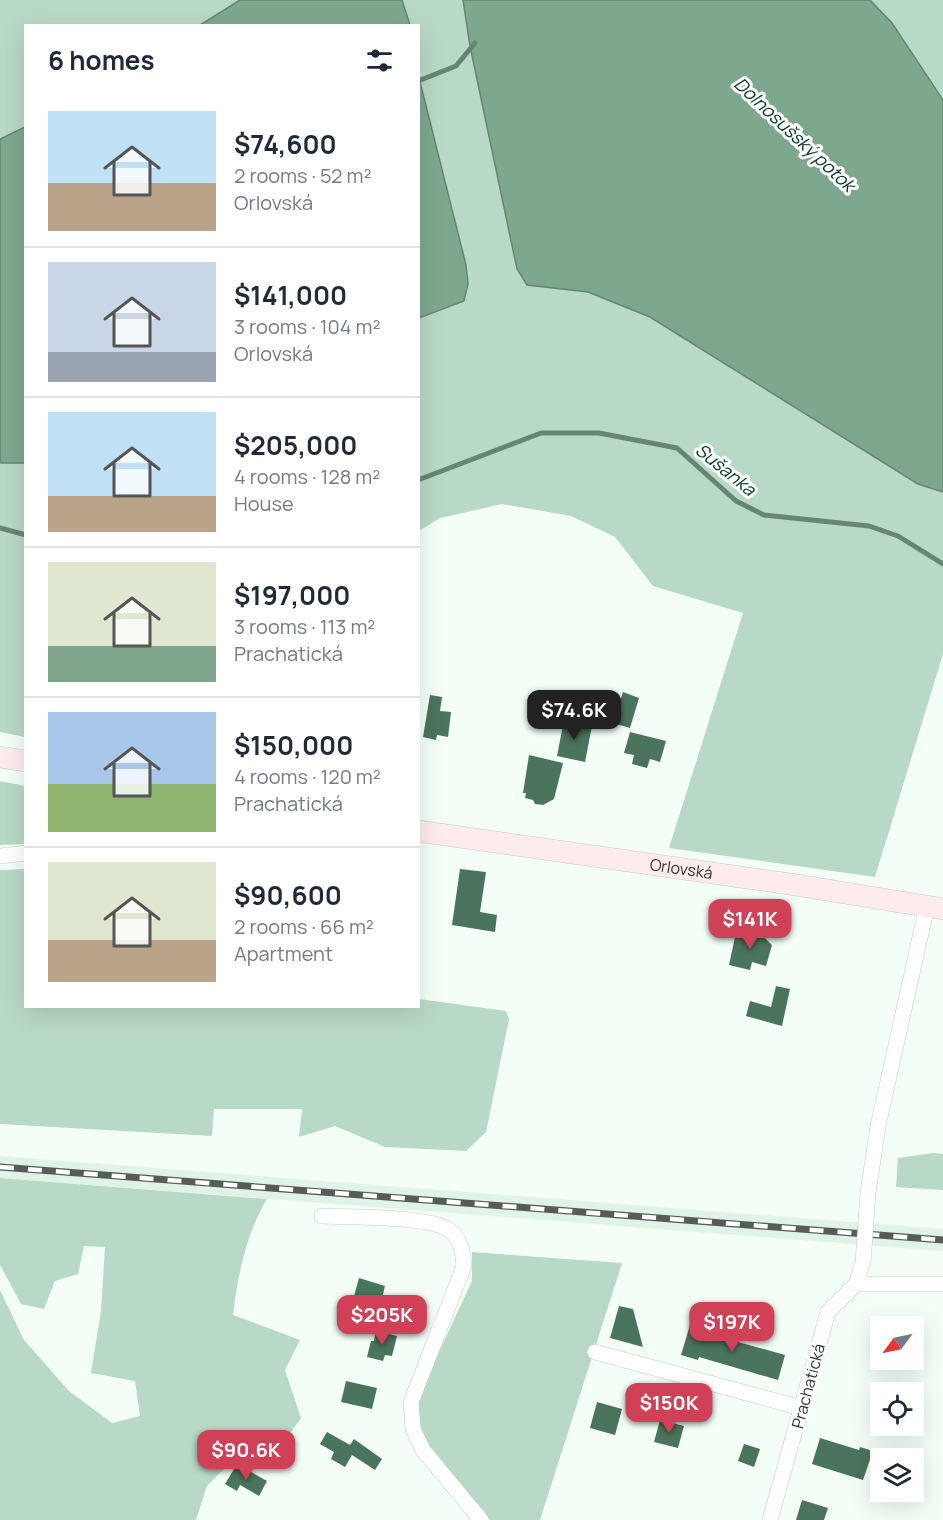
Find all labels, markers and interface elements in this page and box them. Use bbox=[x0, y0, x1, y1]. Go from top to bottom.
text: 6 homes bbox=[48, 42, 155, 78]
icon: filters bbox=[363, 44, 396, 77]
water label: Dolnosušský potok bbox=[729, 72, 863, 198]
text: $74,600 bbox=[234, 126, 337, 162]
icon: home bbox=[96, 135, 168, 207]
text: 2 rooms · 52 m² bbox=[234, 162, 371, 189]
text: Orlovská bbox=[234, 189, 313, 216]
text: $141,000 bbox=[234, 277, 347, 313]
icon: home bbox=[96, 286, 168, 358]
text: 3 rooms · 104 m² bbox=[234, 313, 380, 340]
text: Orlovská bbox=[234, 340, 313, 367]
text: $205,000 bbox=[234, 427, 357, 463]
icon: home bbox=[96, 436, 168, 508]
water label: Sušanka bbox=[691, 437, 762, 501]
text: 4 rooms · 128 m² bbox=[234, 463, 380, 490]
text: House bbox=[234, 490, 294, 517]
text: $197,000 bbox=[234, 577, 350, 613]
icon: home bbox=[96, 586, 168, 658]
text: 3 rooms · 113 m² bbox=[234, 613, 375, 640]
text: Prachatická bbox=[234, 640, 343, 667]
pin: $74.6K bbox=[525, 690, 623, 741]
text: $74.6K bbox=[541, 696, 607, 723]
text: $150,000 bbox=[234, 727, 353, 763]
icon: home bbox=[96, 736, 168, 808]
text: 4 rooms · 120 m² bbox=[234, 763, 381, 790]
text: Prachatická bbox=[234, 790, 343, 817]
street label: Orlovská bbox=[648, 853, 714, 884]
text: $90,600 bbox=[234, 877, 342, 913]
icon: home bbox=[96, 886, 168, 958]
pin: $141K bbox=[708, 899, 792, 950]
text: $141K bbox=[722, 905, 778, 932]
text: 2 rooms · 66 m² bbox=[234, 913, 374, 940]
text: Apartment bbox=[234, 940, 333, 967]
pin: $205K bbox=[340, 1295, 424, 1346]
text: $205K bbox=[351, 1301, 413, 1328]
pin: $197K bbox=[690, 1302, 774, 1353]
text: $197K bbox=[703, 1308, 761, 1335]
north arrow bbox=[870, 1316, 924, 1370]
map controls bbox=[870, 1316, 924, 1502]
street label: Prachatická bbox=[786, 1341, 830, 1431]
button: locate bbox=[870, 1382, 924, 1436]
pin: $150K bbox=[627, 1383, 711, 1434]
text: $150K bbox=[639, 1389, 699, 1416]
pin: $90.6K bbox=[197, 1430, 295, 1481]
text: $90.6K bbox=[211, 1436, 281, 1463]
button: layers bbox=[870, 1448, 924, 1502]

